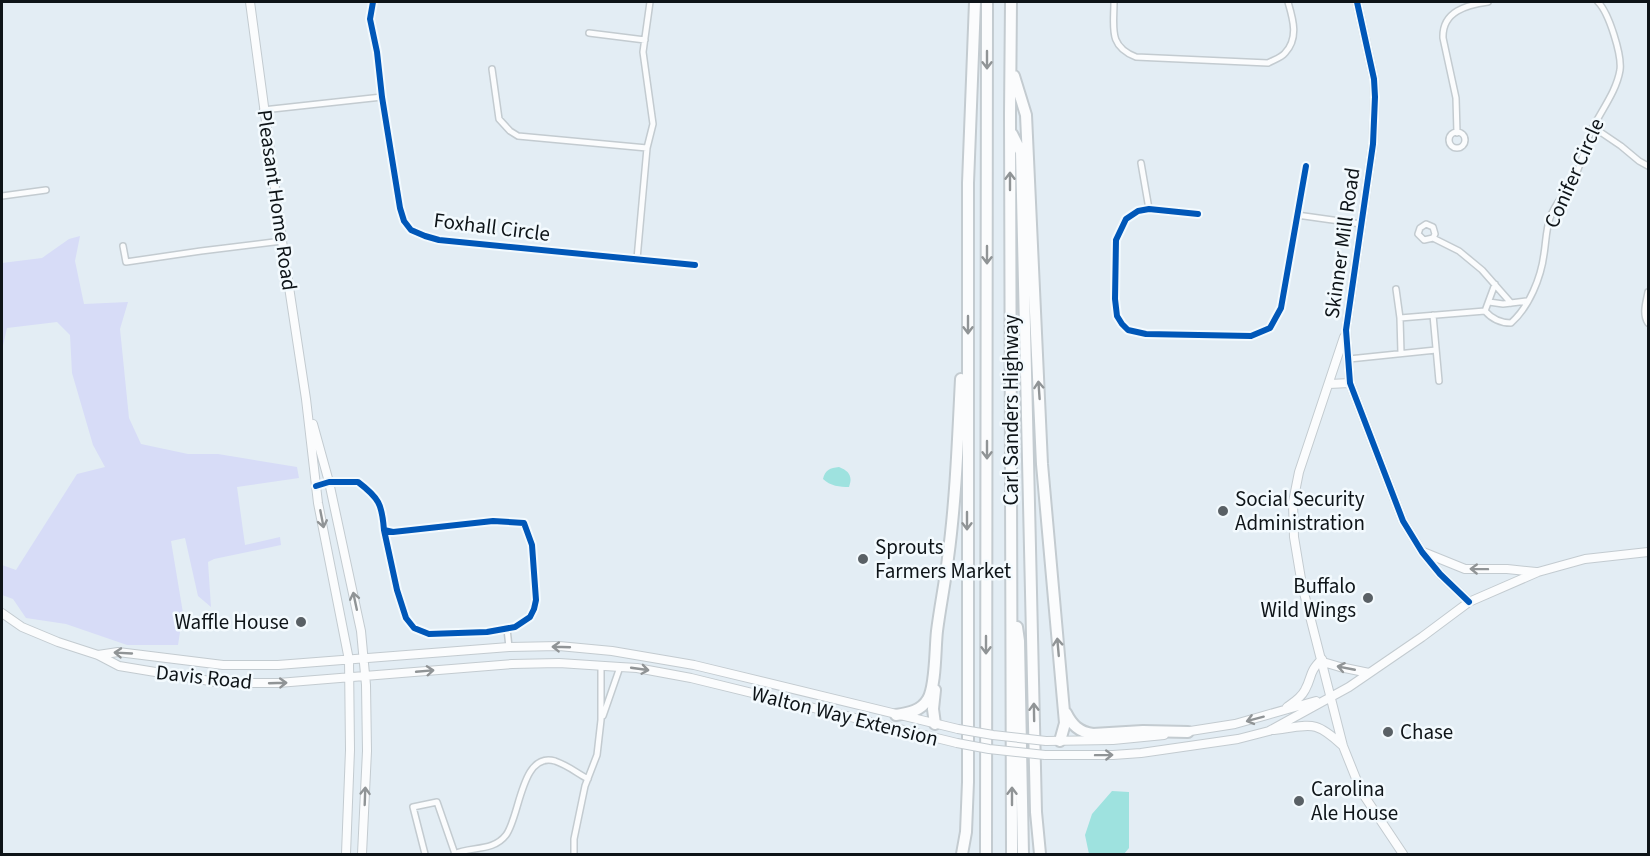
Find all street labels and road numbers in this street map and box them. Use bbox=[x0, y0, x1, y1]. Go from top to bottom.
street label: Pleasant Home Road bbox=[249, 108, 305, 292]
street label: Conifer Circle bbox=[1536, 113, 1612, 233]
street label: Skinner Mill Road bbox=[1317, 166, 1367, 320]
street label: Foxhall Circle bbox=[432, 205, 552, 249]
street label: Carl Sanders Highway bbox=[996, 314, 1026, 506]
street label: Davis Road bbox=[154, 657, 254, 697]
street label: Walton Way Extension bbox=[748, 678, 942, 754]

